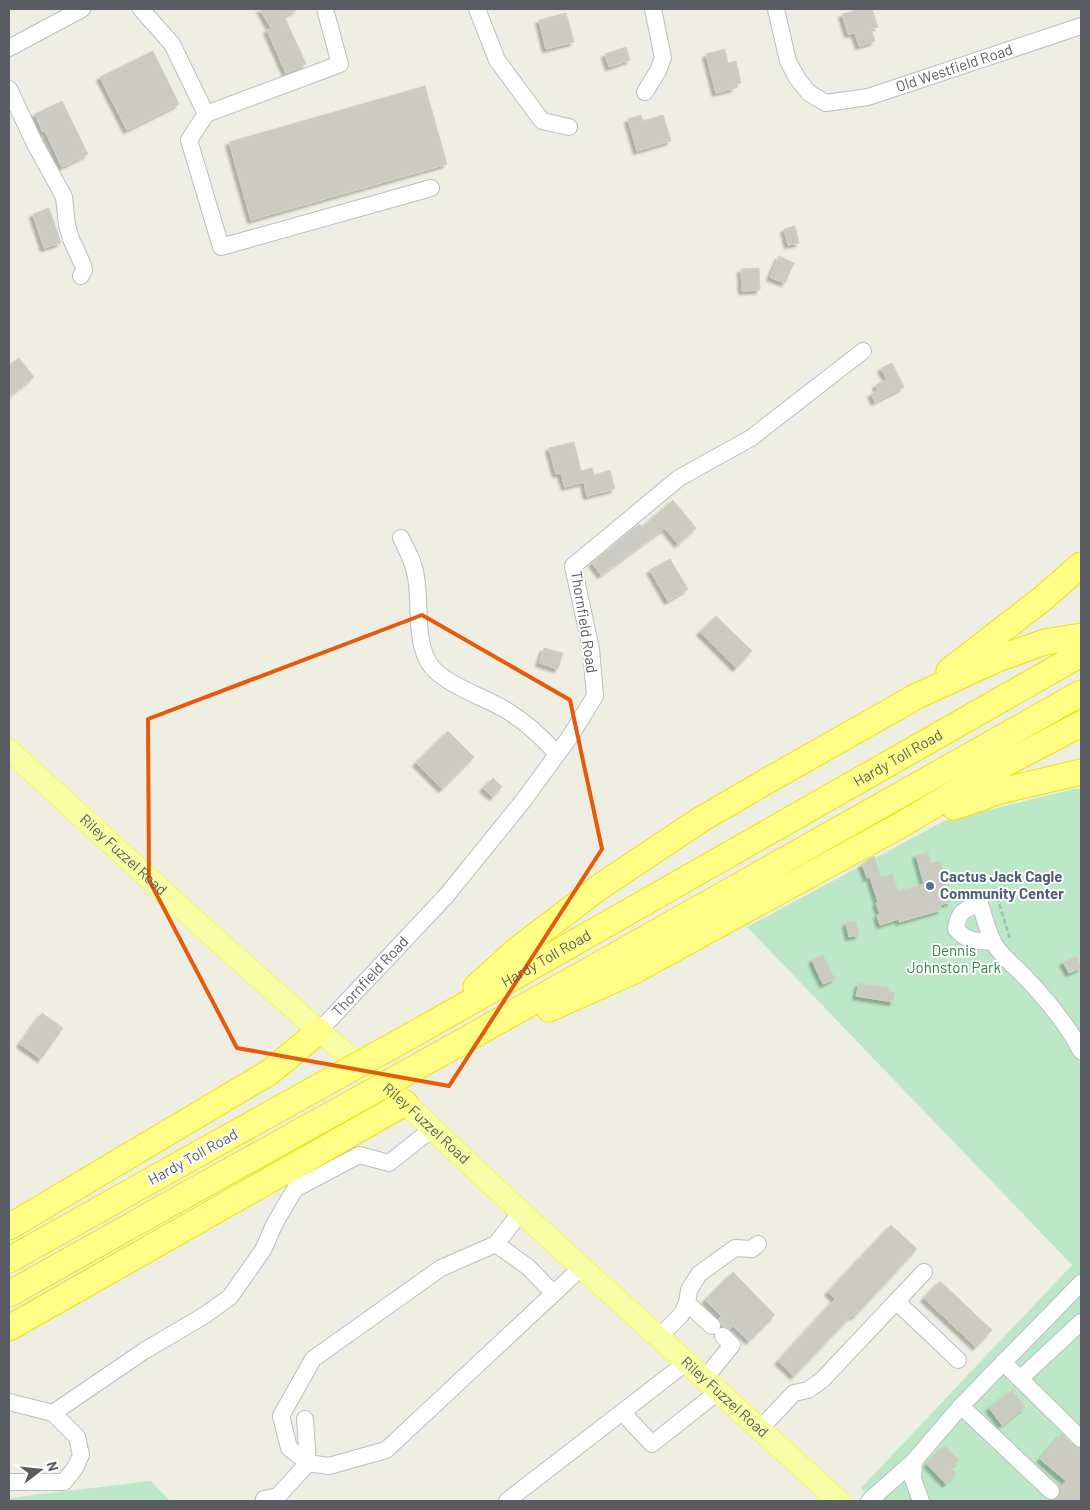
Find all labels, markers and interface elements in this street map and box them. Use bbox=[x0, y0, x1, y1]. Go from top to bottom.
street label: Old Westfield Road bbox=[893, 39, 1015, 95]
street label: Thornfield Road bbox=[568, 569, 602, 674]
street label: Hardy Toll Road bbox=[850, 725, 945, 790]
street label: Riley Fuzzel Road bbox=[77, 810, 171, 898]
place label: Cactus Jack Cagle Community Center bbox=[940, 867, 1064, 902]
marker: Cactus Jack Cagle Community Center bbox=[924, 880, 936, 892]
street label: Hardy Toll Road bbox=[498, 925, 594, 990]
street label: Thornfield Road bbox=[328, 932, 412, 1019]
park label: Dennis Johnston Park bbox=[907, 941, 1002, 976]
street label: Riley Fuzzel Road bbox=[380, 1078, 474, 1167]
street label: Hardy Toll Road bbox=[145, 1124, 240, 1188]
street label: Riley Fuzzel Road bbox=[678, 1352, 773, 1441]
north arrow bbox=[15, 1445, 65, 1495]
text: N bbox=[44, 1459, 62, 1473]

